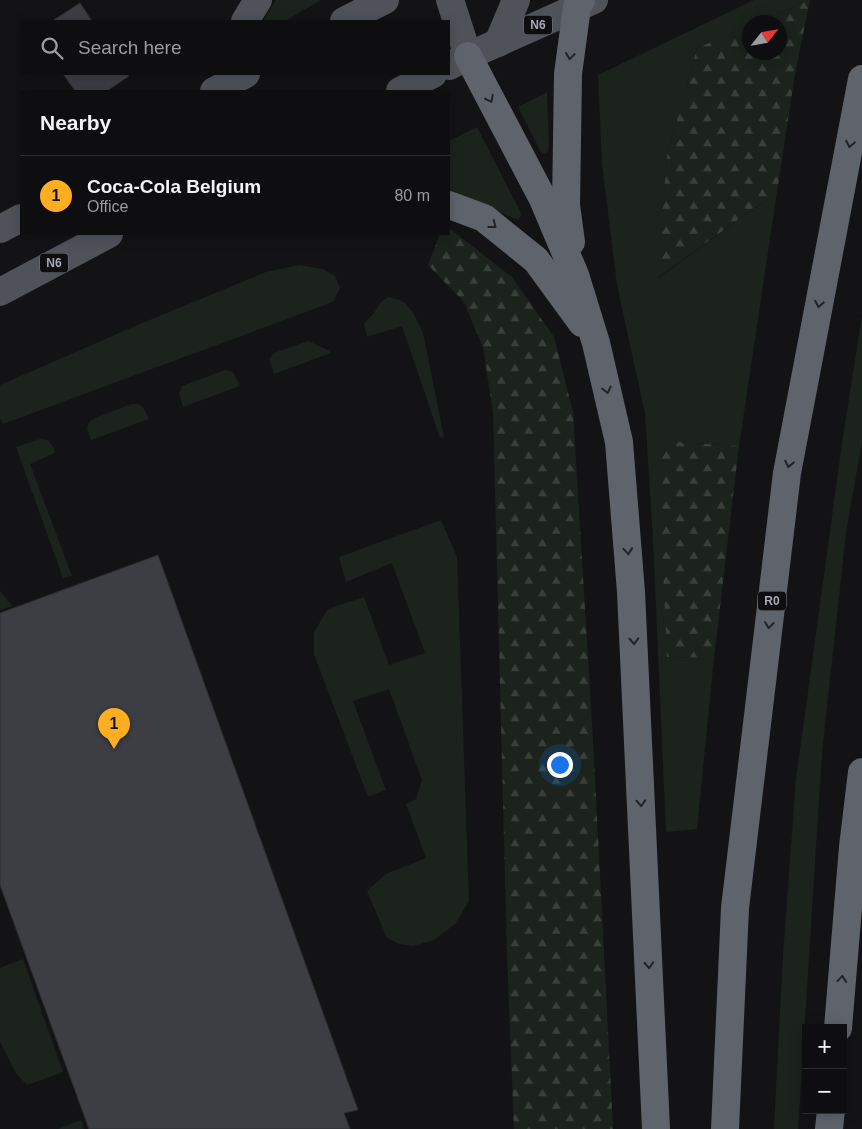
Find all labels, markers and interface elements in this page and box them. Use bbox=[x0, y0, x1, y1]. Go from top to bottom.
north arrow bbox=[742, 15, 787, 60]
road number: N6 bbox=[524, 16, 552, 34]
search box bbox=[20, 20, 450, 75]
icon: search bbox=[38, 34, 66, 62]
text: Search here bbox=[78, 37, 182, 58]
one-way arrow bbox=[565, 52, 576, 60]
one-way arrow bbox=[484, 94, 494, 103]
text: Nearby bbox=[40, 111, 111, 134]
one-way arrow bbox=[845, 140, 855, 149]
text: Coca-Cola Belgium bbox=[87, 176, 261, 197]
text: 1 bbox=[52, 187, 60, 204]
text: 80 m bbox=[394, 187, 430, 204]
text: Office bbox=[87, 198, 129, 215]
one-way arrow bbox=[487, 219, 496, 228]
road number: N6 bbox=[40, 254, 68, 272]
one-way arrow bbox=[815, 299, 825, 308]
one-way arrow bbox=[601, 386, 612, 395]
one-way arrow bbox=[785, 459, 795, 468]
one-way arrow bbox=[622, 547, 633, 555]
road number: R0 bbox=[758, 592, 786, 610]
one-way arrow bbox=[764, 621, 775, 629]
one-way arrow bbox=[628, 637, 639, 645]
pin: 1 bbox=[98, 708, 130, 749]
your location bbox=[547, 752, 573, 778]
one-way arrow bbox=[636, 800, 646, 807]
one-way arrow bbox=[643, 962, 654, 970]
one-way arrow bbox=[836, 975, 847, 983]
map controls bbox=[802, 1024, 847, 1114]
button: + bbox=[802, 1024, 847, 1069]
button: − bbox=[802, 1069, 847, 1114]

